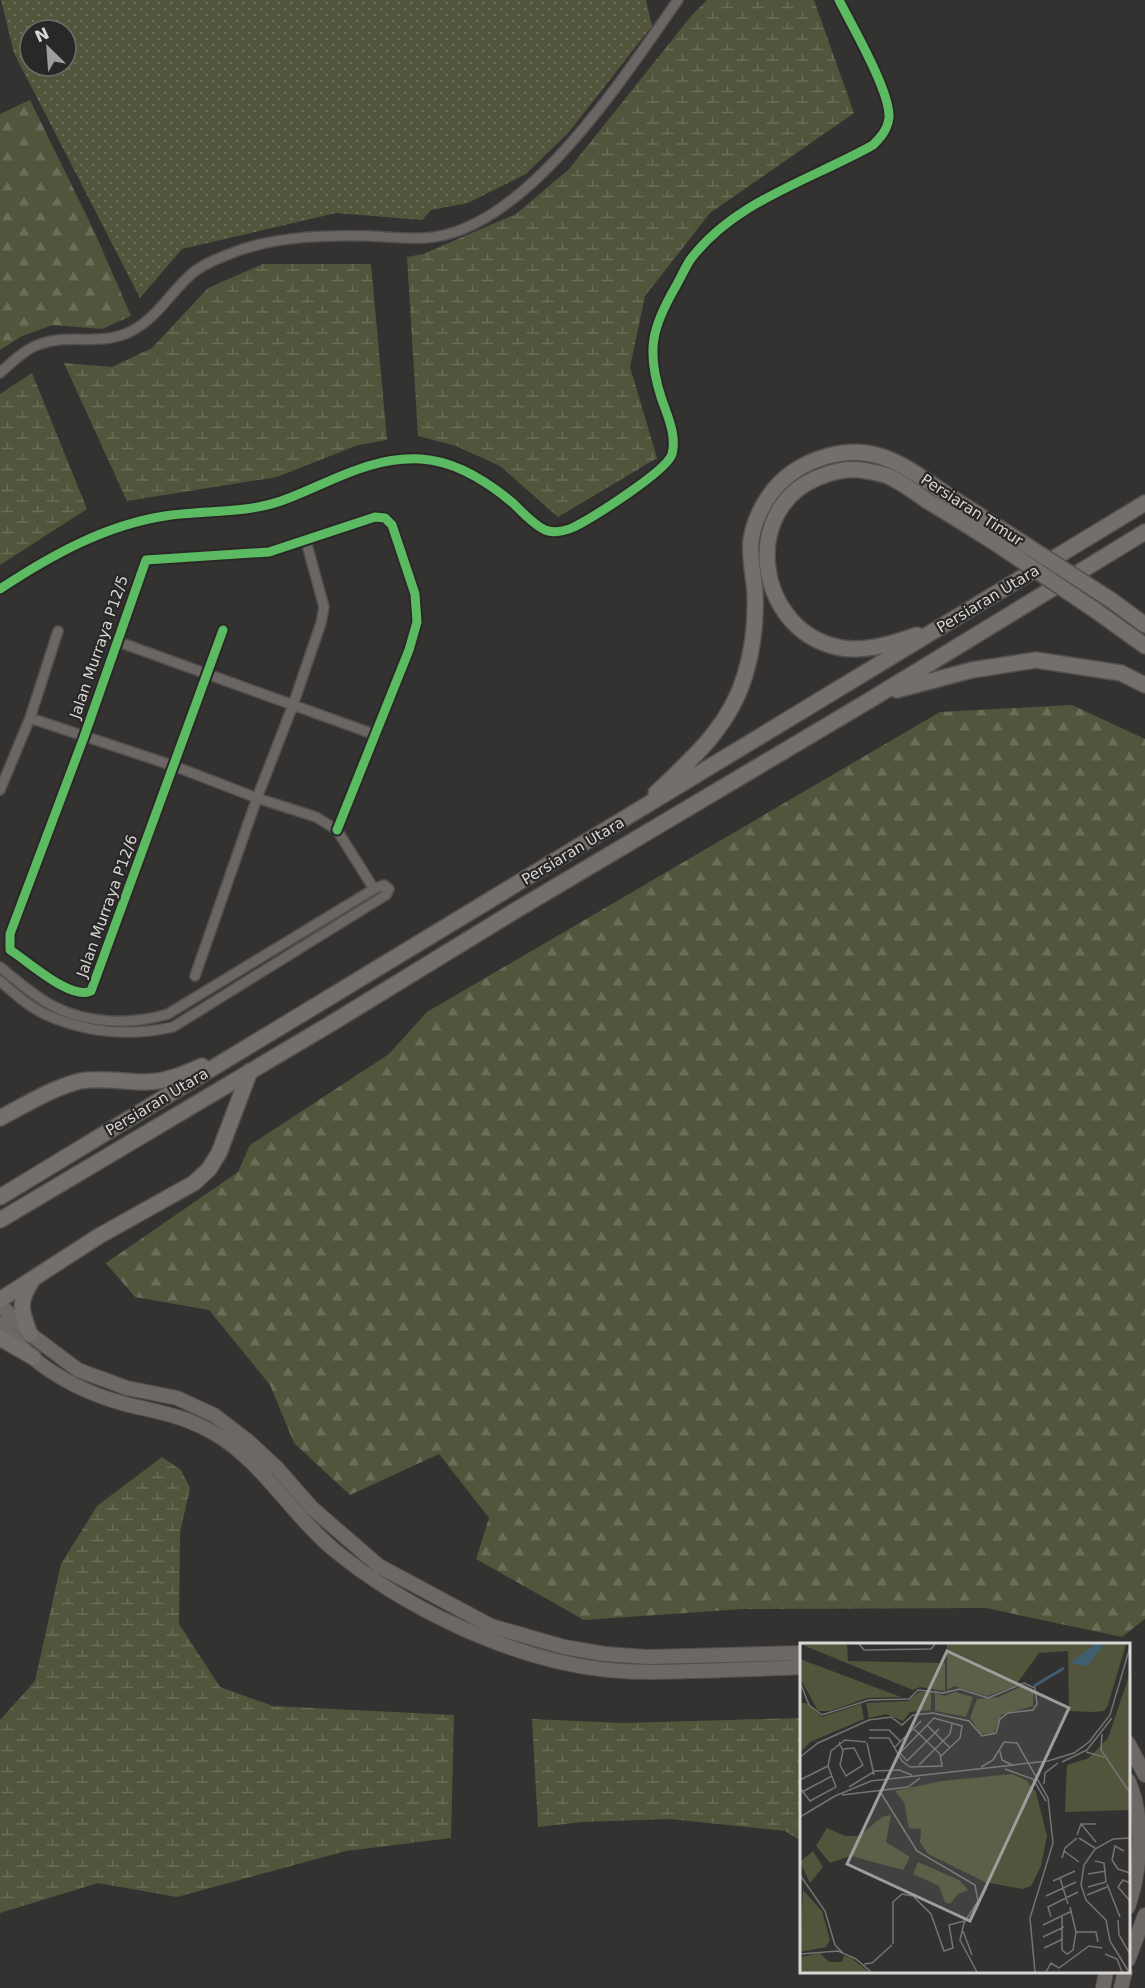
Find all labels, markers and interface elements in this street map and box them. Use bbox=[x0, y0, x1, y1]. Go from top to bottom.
north arrow bbox=[18, 18, 78, 78]
text: N bbox=[32, 23, 52, 46]
street label: Persiaran Timur bbox=[918, 470, 1027, 550]
street label: Persiaran Utara bbox=[934, 561, 1042, 637]
street label: Jalan Murraya P12/5 bbox=[66, 573, 132, 722]
street label: Persiaran Utara bbox=[519, 813, 627, 889]
street label: Jalan Murraya P12/6 bbox=[72, 832, 141, 981]
street label: Persiaran Utara bbox=[103, 1064, 211, 1140]
inset map bbox=[800, 1643, 1130, 1973]

